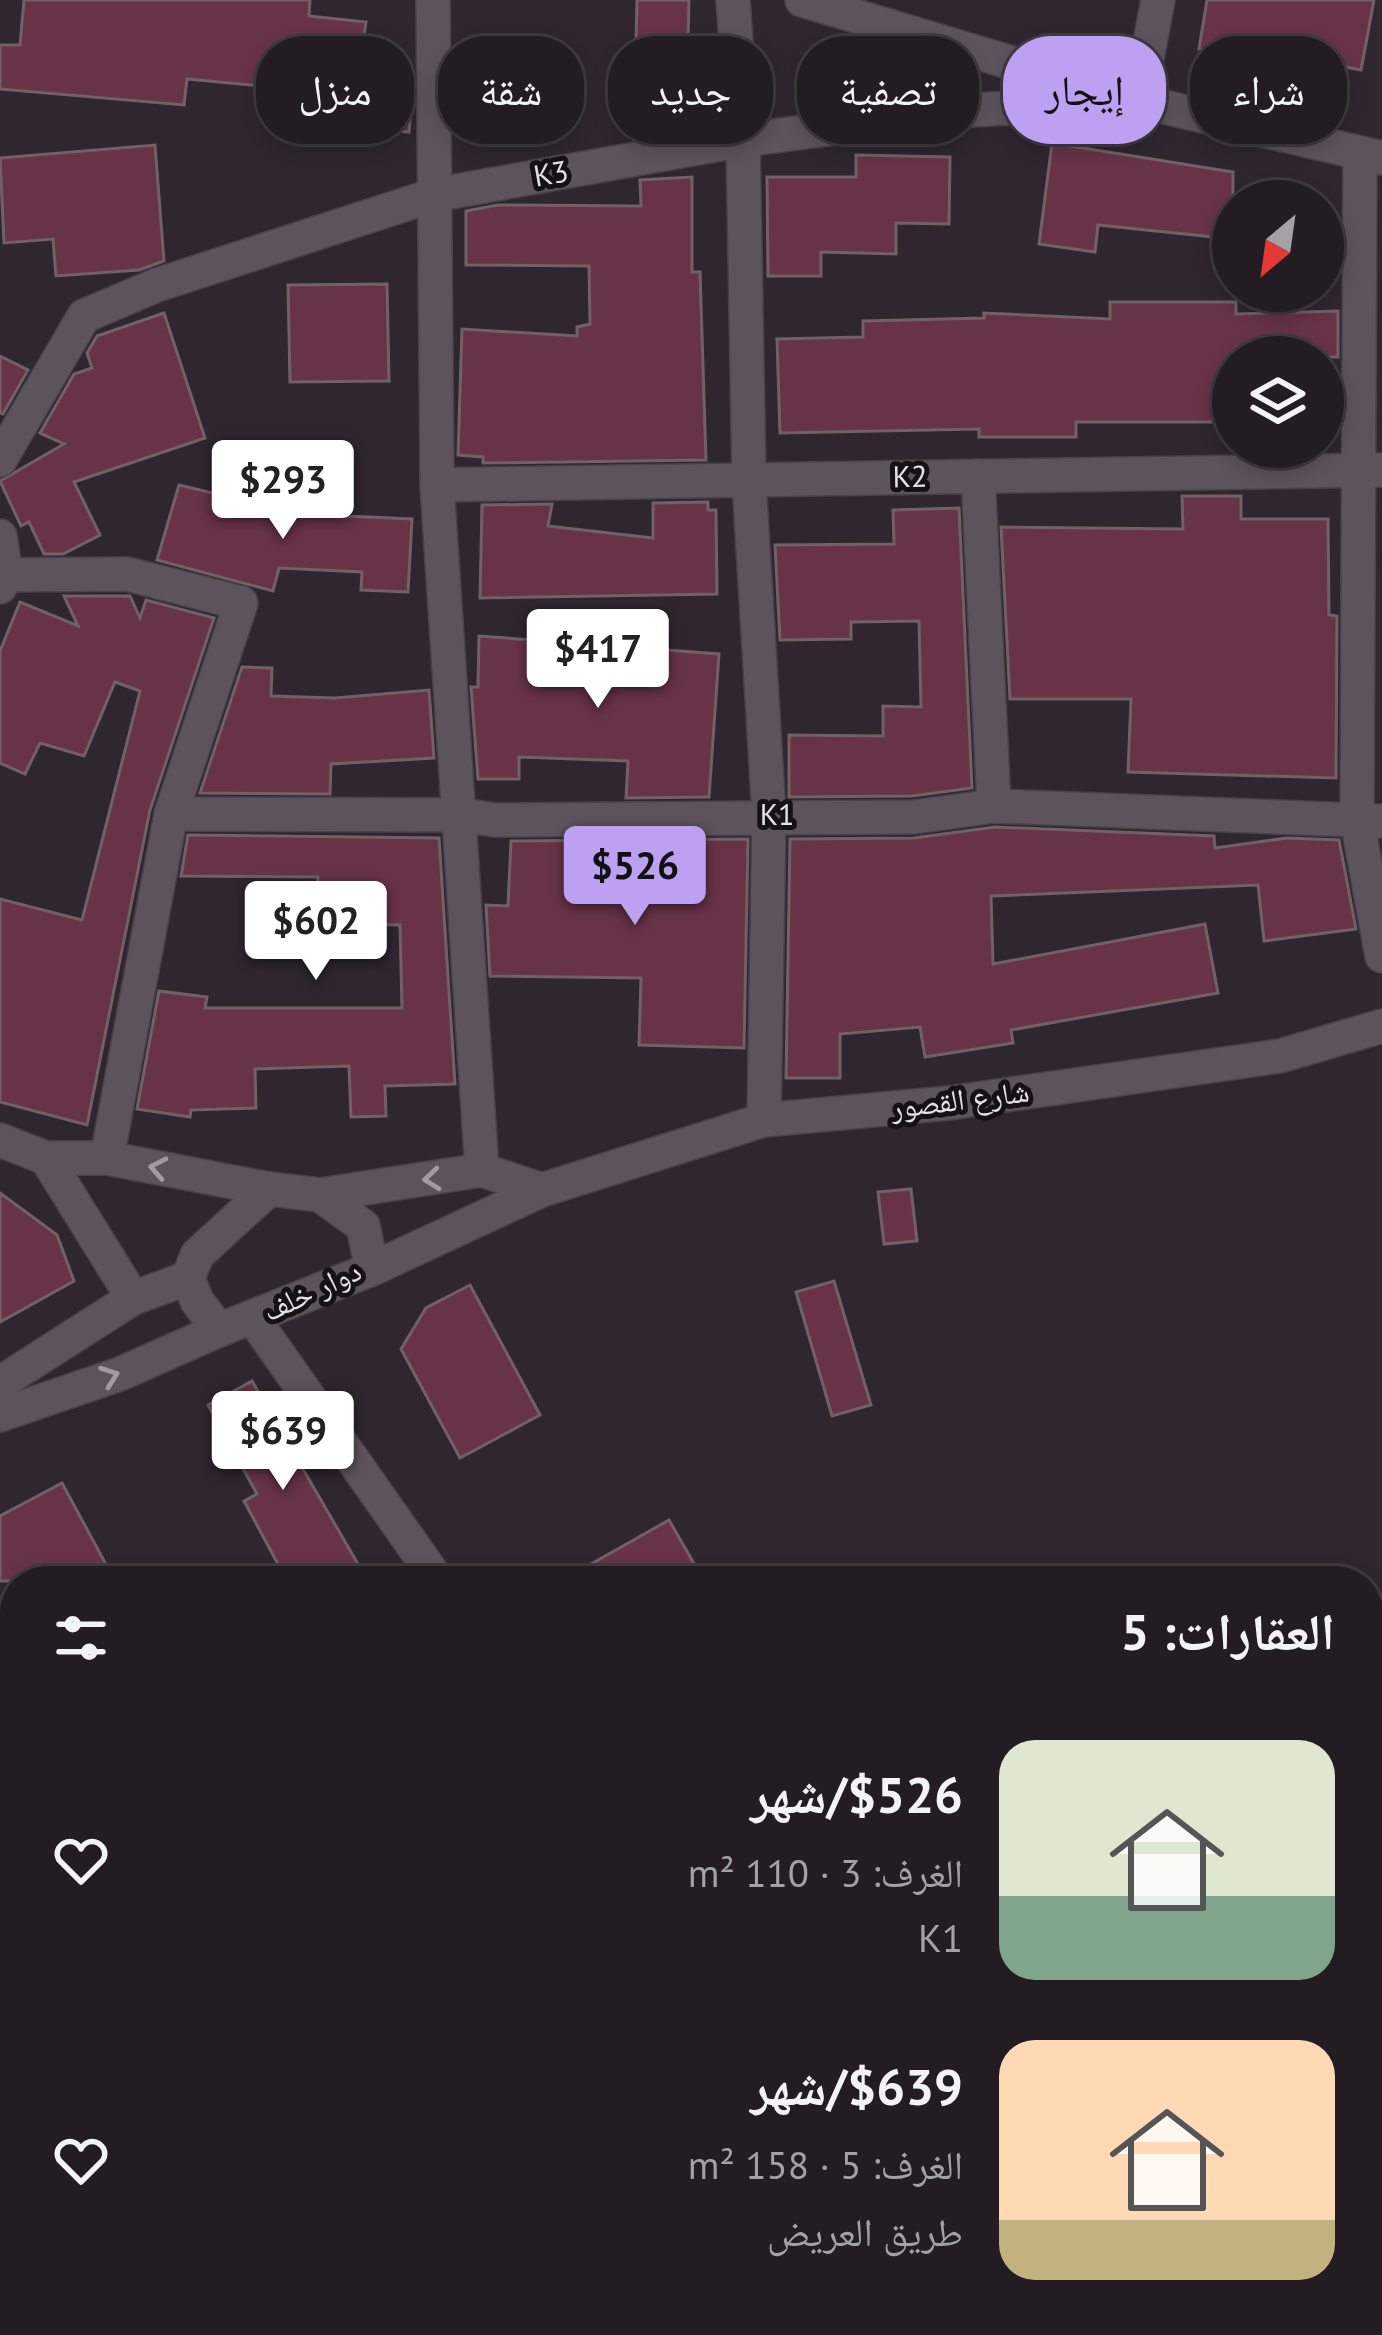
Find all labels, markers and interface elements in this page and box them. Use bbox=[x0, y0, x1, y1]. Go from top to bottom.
chip: منزل bbox=[256, 36, 414, 144]
chip: شقة bbox=[438, 36, 584, 144]
chip: جديد bbox=[608, 36, 773, 144]
chip: تصفية bbox=[797, 36, 979, 144]
chip: إيجار bbox=[1003, 36, 1166, 144]
chip: شراء bbox=[1190, 36, 1347, 144]
street label: K3 bbox=[530, 150, 571, 195]
north arrow bbox=[1212, 180, 1344, 312]
map controls bbox=[1212, 180, 1344, 468]
button: layers bbox=[1212, 336, 1344, 468]
pin: $293 bbox=[212, 440, 354, 542]
text: $293 bbox=[239, 453, 327, 504]
street label: K2 bbox=[892, 456, 928, 495]
pin: $417 bbox=[527, 609, 669, 711]
text: $417 bbox=[554, 622, 642, 673]
street label: K1 bbox=[760, 794, 794, 833]
pin: $526 bbox=[564, 826, 706, 928]
text: $526 bbox=[591, 839, 679, 890]
pin: $602 bbox=[245, 881, 387, 983]
text: $602 bbox=[272, 894, 360, 945]
street label: شارع القصور bbox=[887, 1071, 1031, 1127]
one-way arrow bbox=[149, 1156, 169, 1182]
one-way arrow bbox=[423, 1166, 442, 1191]
street label: دوار خلف bbox=[256, 1250, 367, 1329]
one-way arrow bbox=[99, 1366, 120, 1391]
pin: $639 bbox=[212, 1391, 354, 1493]
text: $639 bbox=[239, 1404, 327, 1455]
text: العقارات: 5 bbox=[1121, 1598, 1335, 1664]
icon: filters bbox=[48, 1605, 114, 1671]
text: $526/شهر bbox=[750, 1761, 963, 1827]
icon: home bbox=[1095, 1788, 1239, 1932]
icon: heart bbox=[48, 1827, 114, 1893]
text: الغرف: 3 · 110 m² bbox=[688, 1847, 963, 1898]
text: K1 bbox=[918, 1912, 963, 1963]
text: $639/شهر bbox=[750, 2053, 963, 2119]
icon: home bbox=[1095, 2088, 1239, 2232]
icon: heart bbox=[48, 2127, 114, 2193]
text: الغرف: 5 · 158 m² bbox=[688, 2139, 963, 2190]
text: طريق العريض bbox=[767, 2206, 963, 2257]

